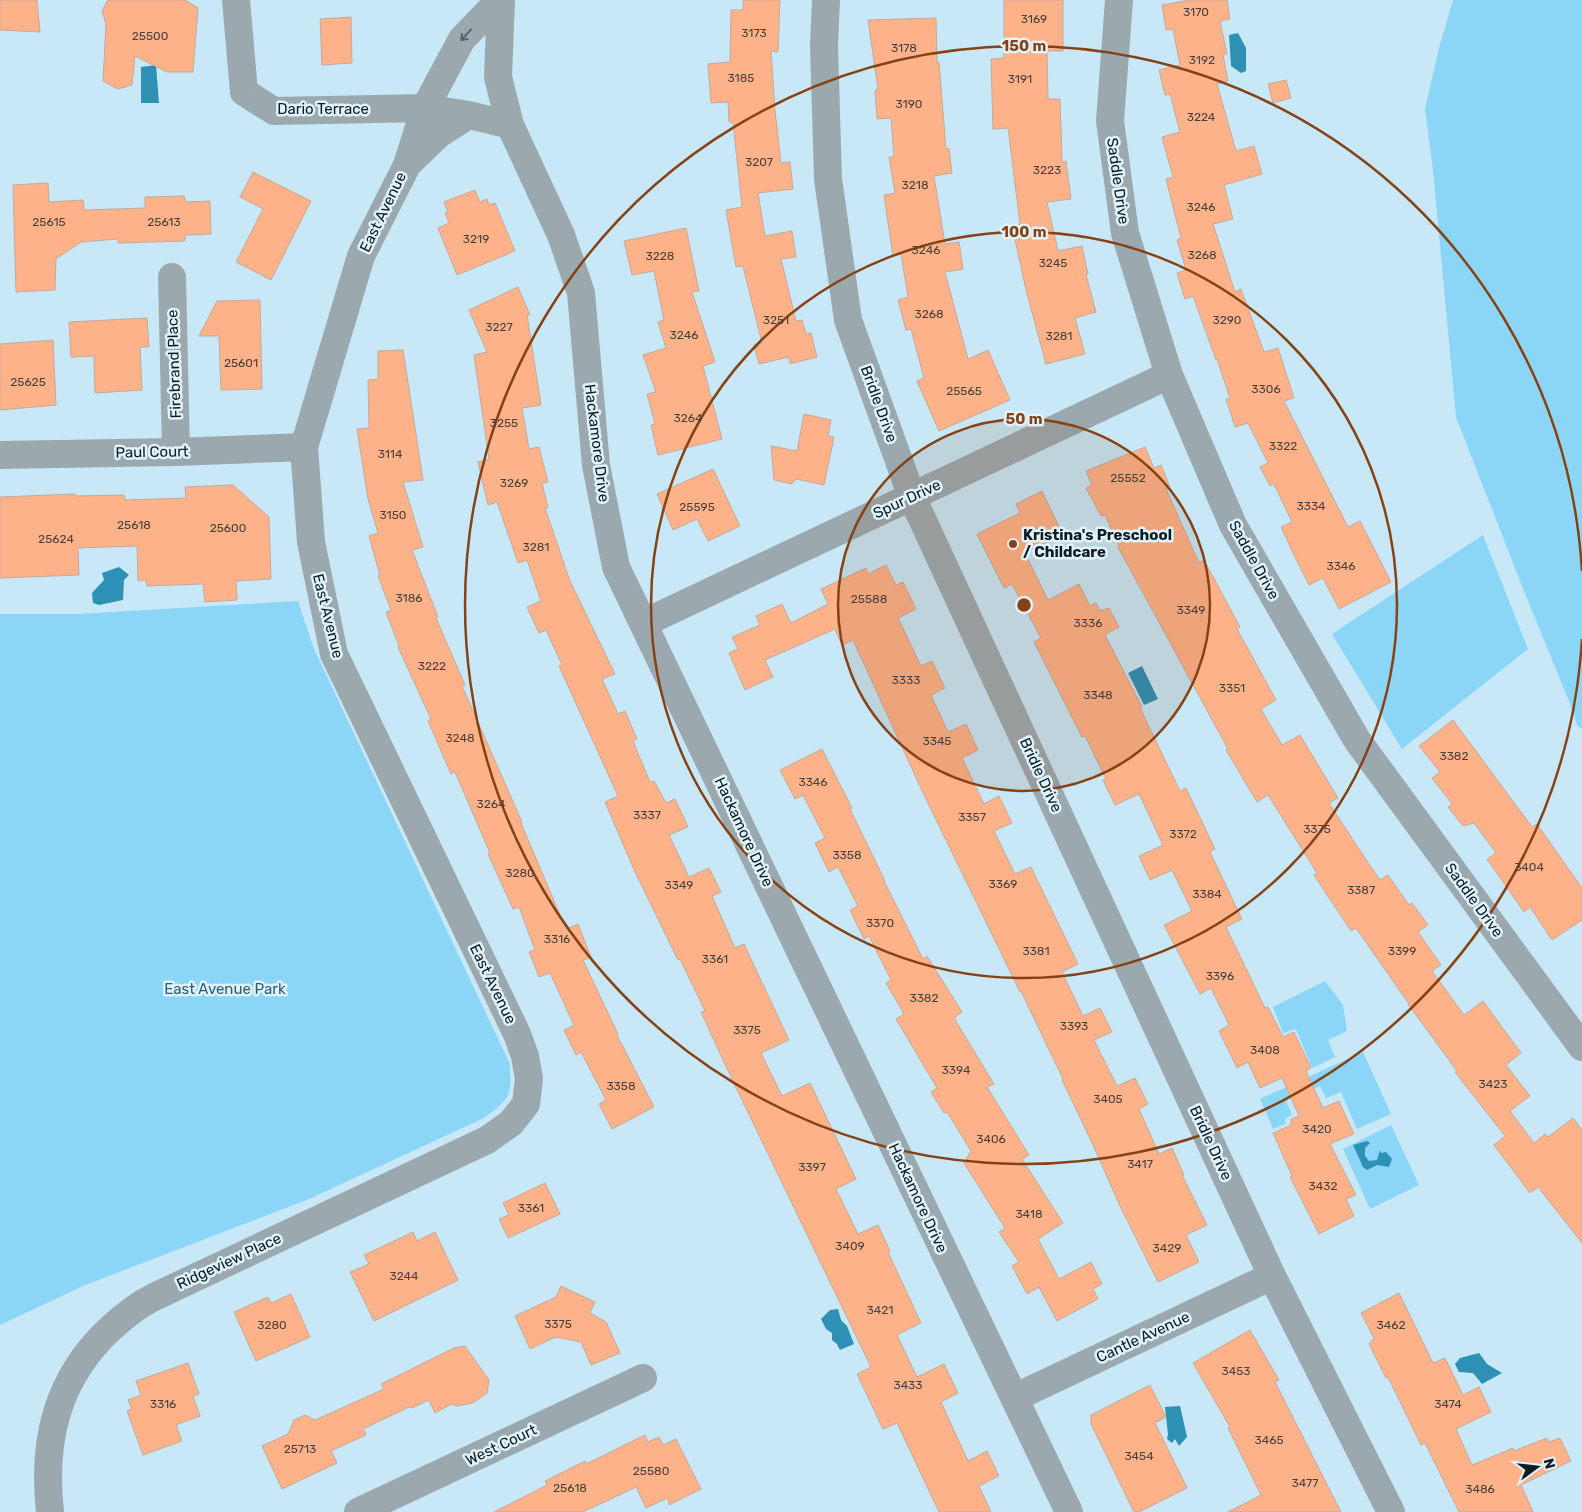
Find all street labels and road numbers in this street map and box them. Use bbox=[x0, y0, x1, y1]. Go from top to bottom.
street label: Dario Terrace bbox=[277, 100, 369, 118]
street label: Saddle Drive bbox=[1103, 137, 1133, 225]
street label: East Avenue bbox=[356, 169, 410, 255]
street label: Firebrand Place bbox=[163, 309, 185, 419]
street label: Bridle Drive bbox=[857, 363, 901, 445]
street label: Hackamore Drive bbox=[581, 383, 613, 503]
street label: Paul Court bbox=[115, 442, 189, 462]
street label: Spur Drive bbox=[870, 476, 944, 522]
street label: Saddle Drive bbox=[1225, 517, 1283, 603]
street label: East Avenue bbox=[309, 572, 347, 660]
street label: Bridle Drive bbox=[1016, 735, 1066, 815]
street label: Hackamore Drive bbox=[711, 774, 777, 890]
street label: Saddle Drive bbox=[1441, 859, 1507, 941]
street label: East Avenue bbox=[466, 941, 520, 1027]
street label: Bridle Drive bbox=[1186, 1103, 1236, 1183]
street label: Hackamore Drive bbox=[885, 1140, 951, 1256]
street label: Ridgeview Place bbox=[174, 1229, 284, 1293]
street label: Cantle Avenue bbox=[1093, 1308, 1193, 1366]
street label: West Court bbox=[463, 1421, 540, 1469]

